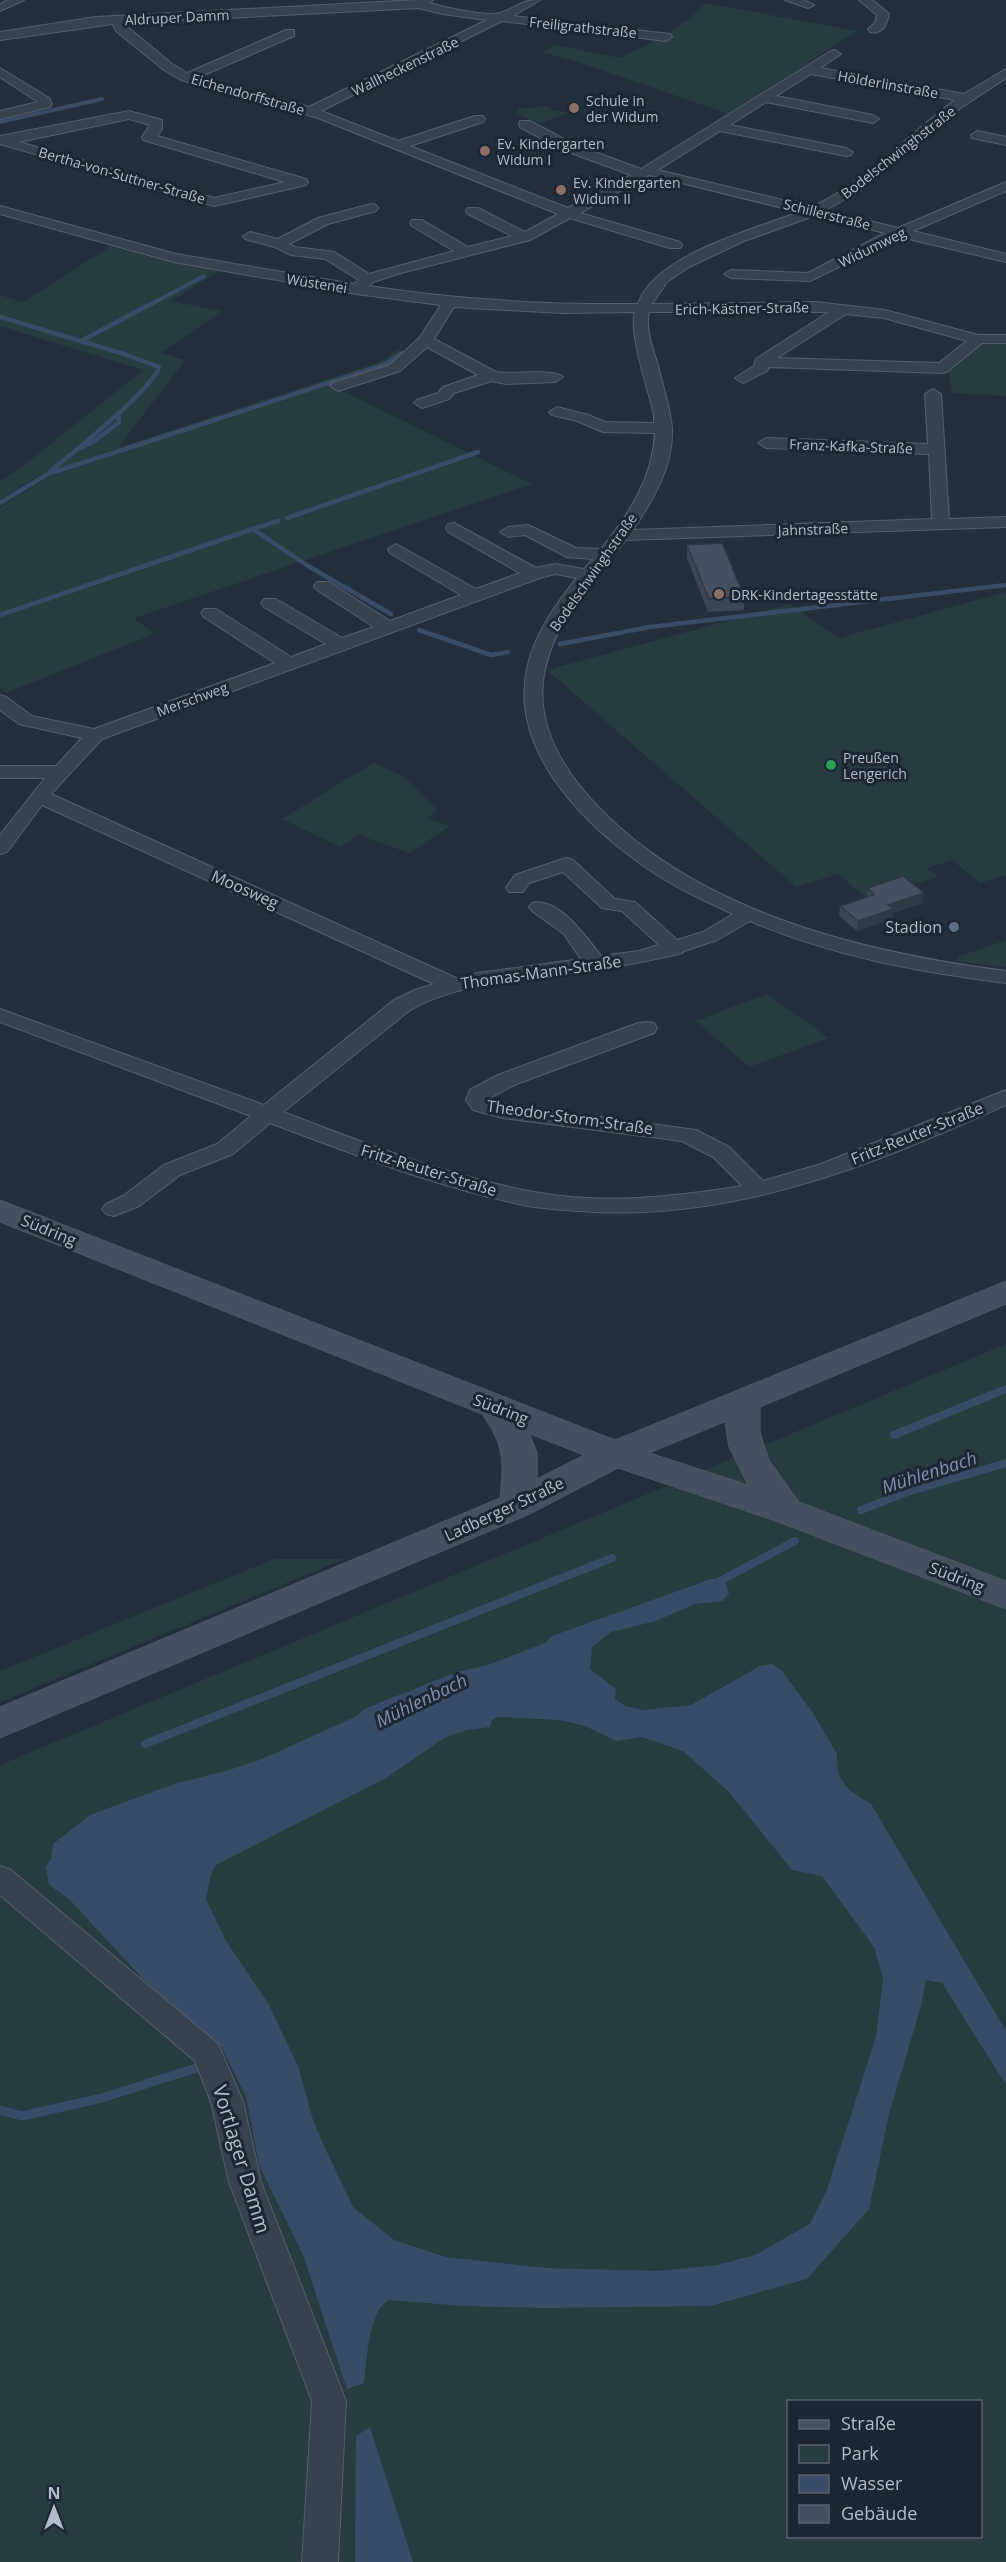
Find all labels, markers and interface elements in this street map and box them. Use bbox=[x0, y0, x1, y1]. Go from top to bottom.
street label: Aldruper Damm bbox=[124, 5, 230, 29]
street label: Freiligrathstraße bbox=[528, 12, 638, 42]
street label: Wallheckenstraße bbox=[348, 32, 462, 100]
street label: Hölderlinstraße bbox=[836, 66, 940, 102]
street label: Eichendorffstraße bbox=[189, 69, 307, 119]
place label: Schule in der Widum bbox=[586, 91, 658, 126]
marker: Schule in der Widum bbox=[567, 101, 581, 115]
street label: Bodelschwinghstraße bbox=[837, 101, 959, 203]
place label: Ev. Kindergarten Widum I bbox=[497, 134, 604, 169]
street label: Bertha-von-Suttner-Straße bbox=[36, 142, 208, 208]
marker: Ev. Kindergarten Widum I bbox=[478, 144, 492, 158]
place label: Ev. Kindergarten Widum II bbox=[573, 173, 680, 208]
marker: Ev. Kindergarten Widum II bbox=[554, 183, 568, 197]
street label: Schillerstraße bbox=[782, 194, 873, 234]
street label: Widumweg bbox=[835, 222, 909, 272]
street label: Wüstenei bbox=[285, 269, 349, 297]
street label: Erich-Kästner-Straße bbox=[675, 297, 809, 319]
street label: Franz-Kafka-Straße bbox=[789, 434, 913, 458]
street label: Bodelschwinghstraße bbox=[545, 509, 641, 635]
street label: Jahnstraße bbox=[775, 518, 849, 540]
place label: DRK-Kindertagesstätte bbox=[731, 585, 878, 604]
marker: DRK-Kindertagesstätte bbox=[712, 587, 726, 601]
street label: Merschweg bbox=[154, 677, 231, 721]
place label: Preußen Lengerich bbox=[843, 748, 907, 783]
marker: Preußen Lengerich bbox=[824, 758, 838, 772]
street label: Moosweg bbox=[208, 864, 282, 914]
place label: Stadion bbox=[885, 916, 942, 938]
marker: Stadion bbox=[947, 920, 961, 934]
street label: Thomas-Mann-Straße bbox=[459, 950, 623, 994]
street label: Theodor-Storm-Straße bbox=[485, 1094, 655, 1140]
street label: Fritz-Reuter-Straße bbox=[847, 1096, 987, 1170]
street label: Fritz-Reuter-Straße bbox=[358, 1139, 500, 1201]
street label: Südring bbox=[18, 1209, 80, 1251]
street label: Südring bbox=[470, 1388, 532, 1430]
water label: Mühlenbach bbox=[878, 1445, 980, 1499]
street label: Ladberger Straße bbox=[441, 1472, 567, 1546]
street label: Südring bbox=[926, 1556, 988, 1598]
water label: Mühlenbach bbox=[371, 1668, 471, 1732]
street label: Vortlager Damm bbox=[207, 2082, 277, 2236]
legend bbox=[787, 2400, 982, 2538]
text: Straße bbox=[841, 2411, 896, 2435]
text: Park bbox=[841, 2441, 879, 2465]
text: Wasser bbox=[841, 2471, 903, 2495]
north arrow bbox=[24, 2478, 84, 2538]
text: N bbox=[47, 2482, 61, 2504]
text: Gebäude bbox=[841, 2501, 917, 2525]

